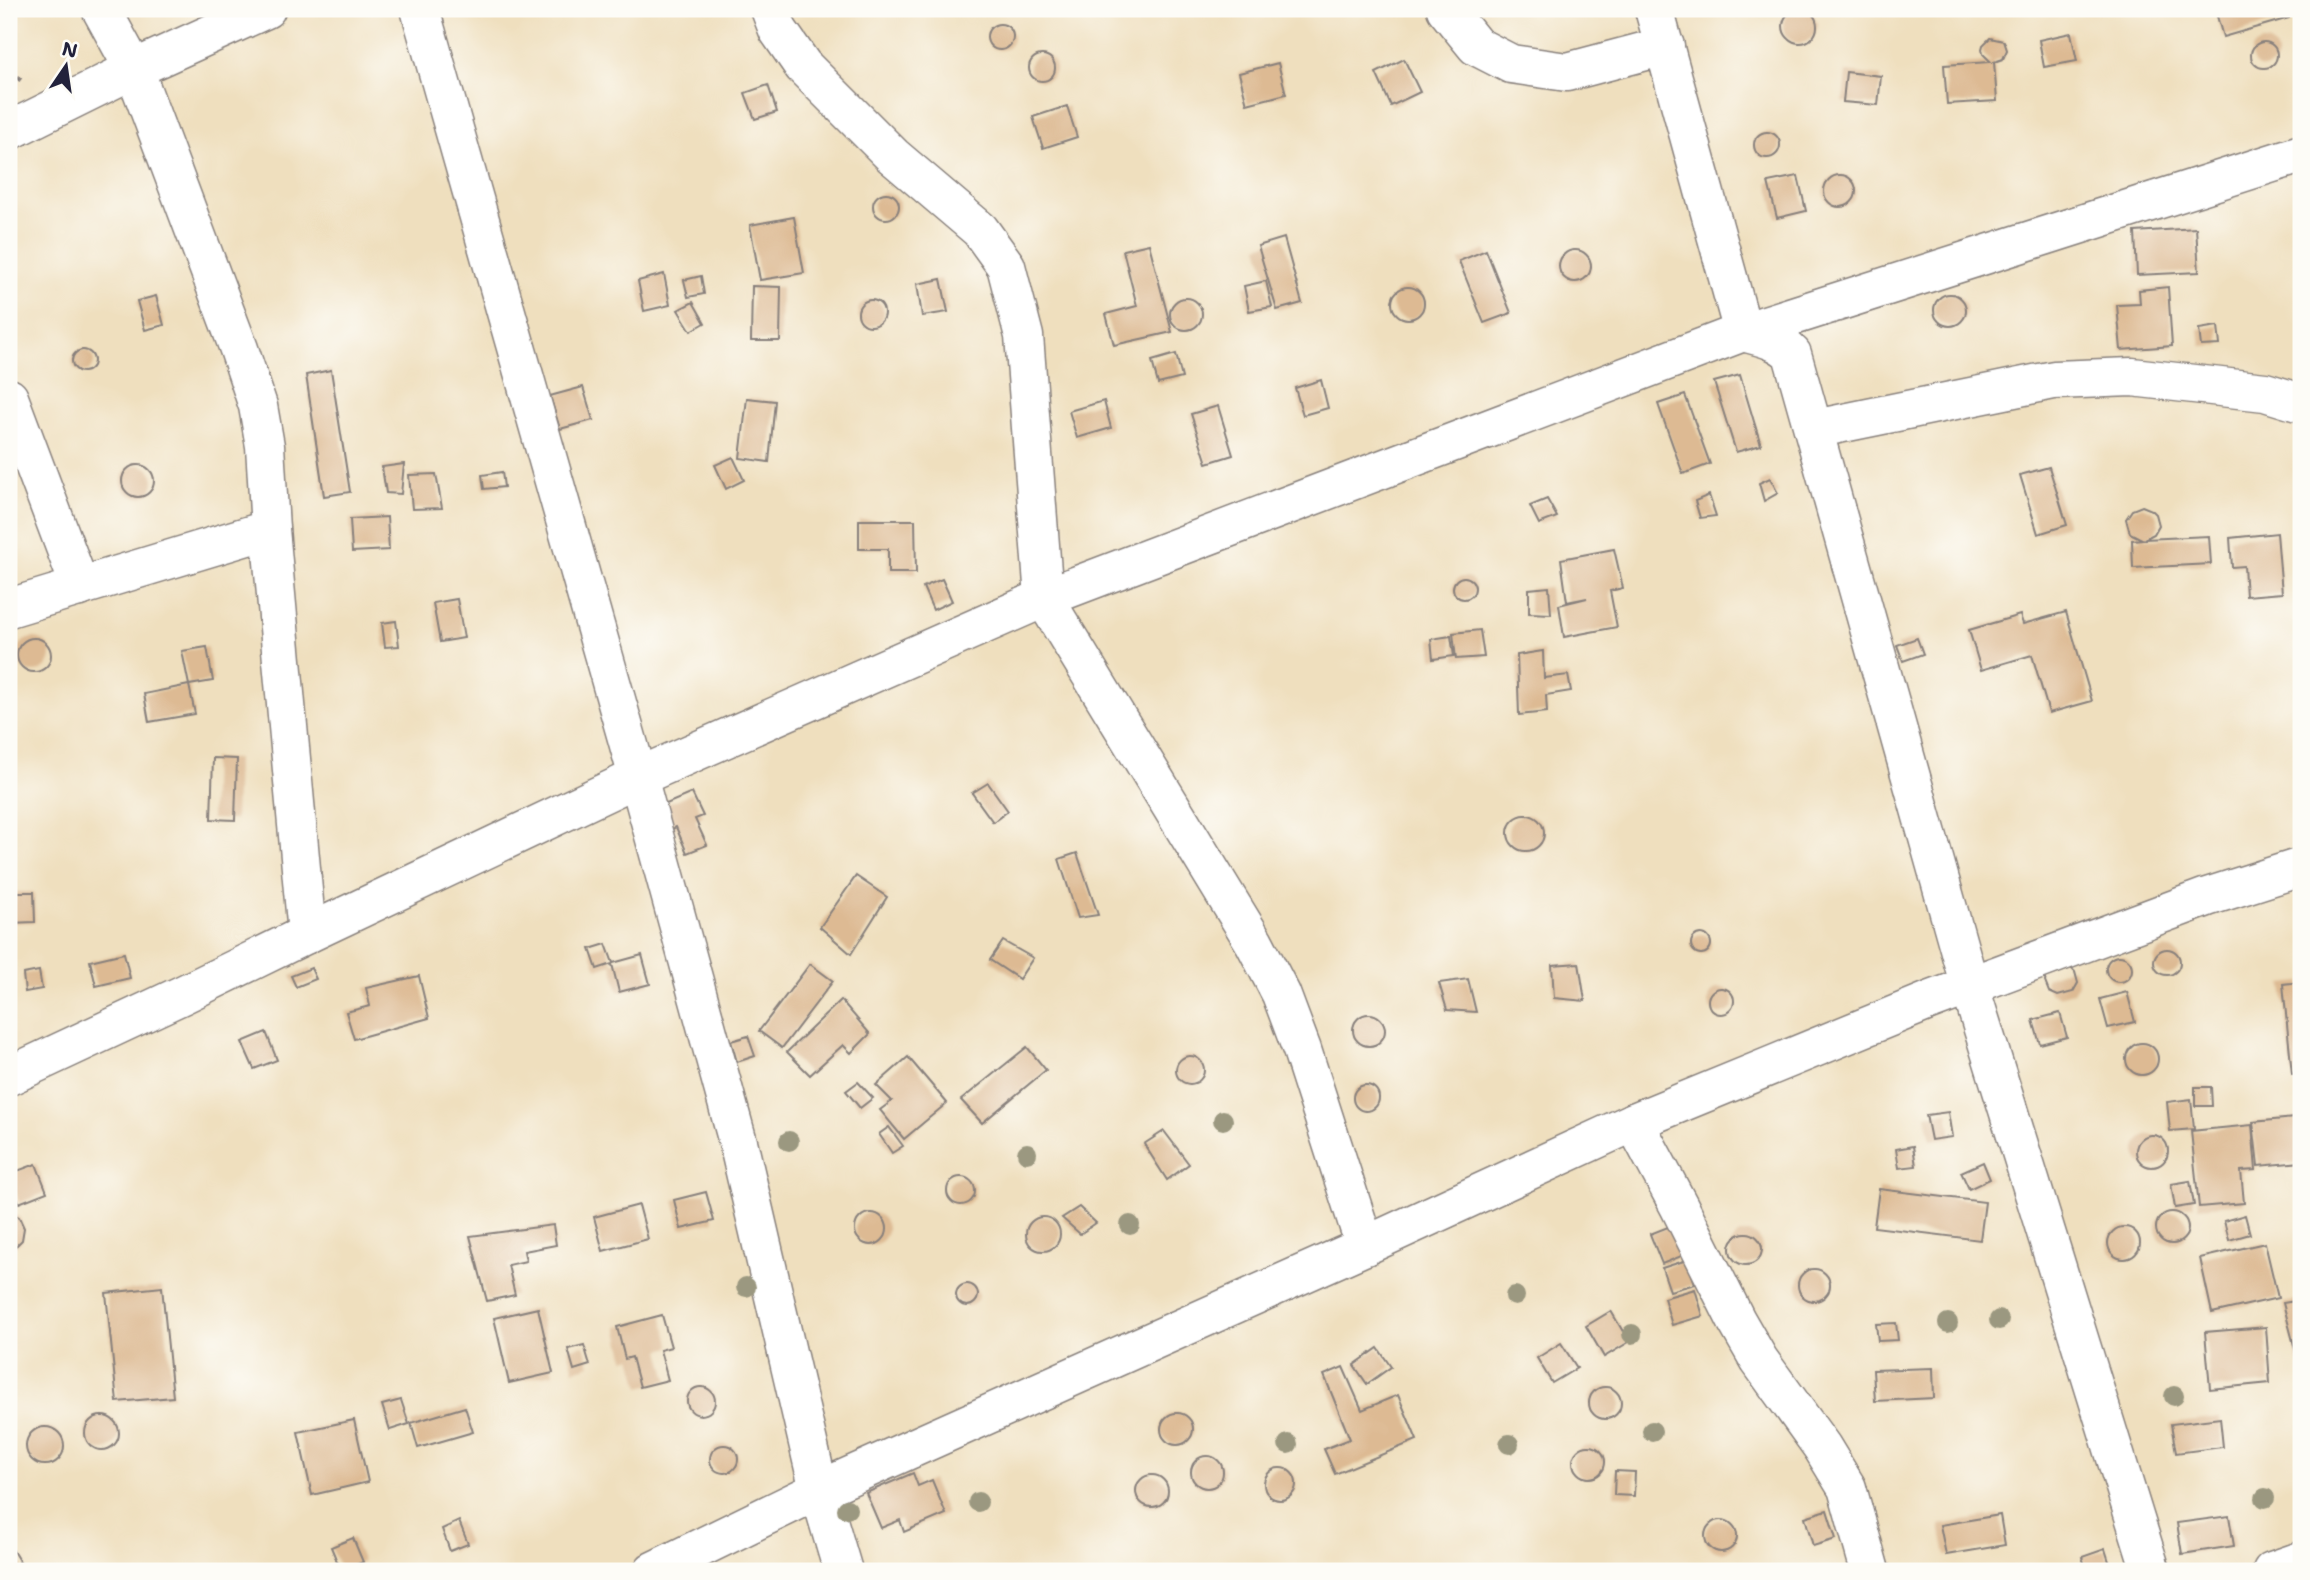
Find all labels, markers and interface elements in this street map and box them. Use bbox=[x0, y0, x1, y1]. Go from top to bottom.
north arrow bbox=[32, 32, 102, 102]
text: N bbox=[60, 36, 80, 64]

